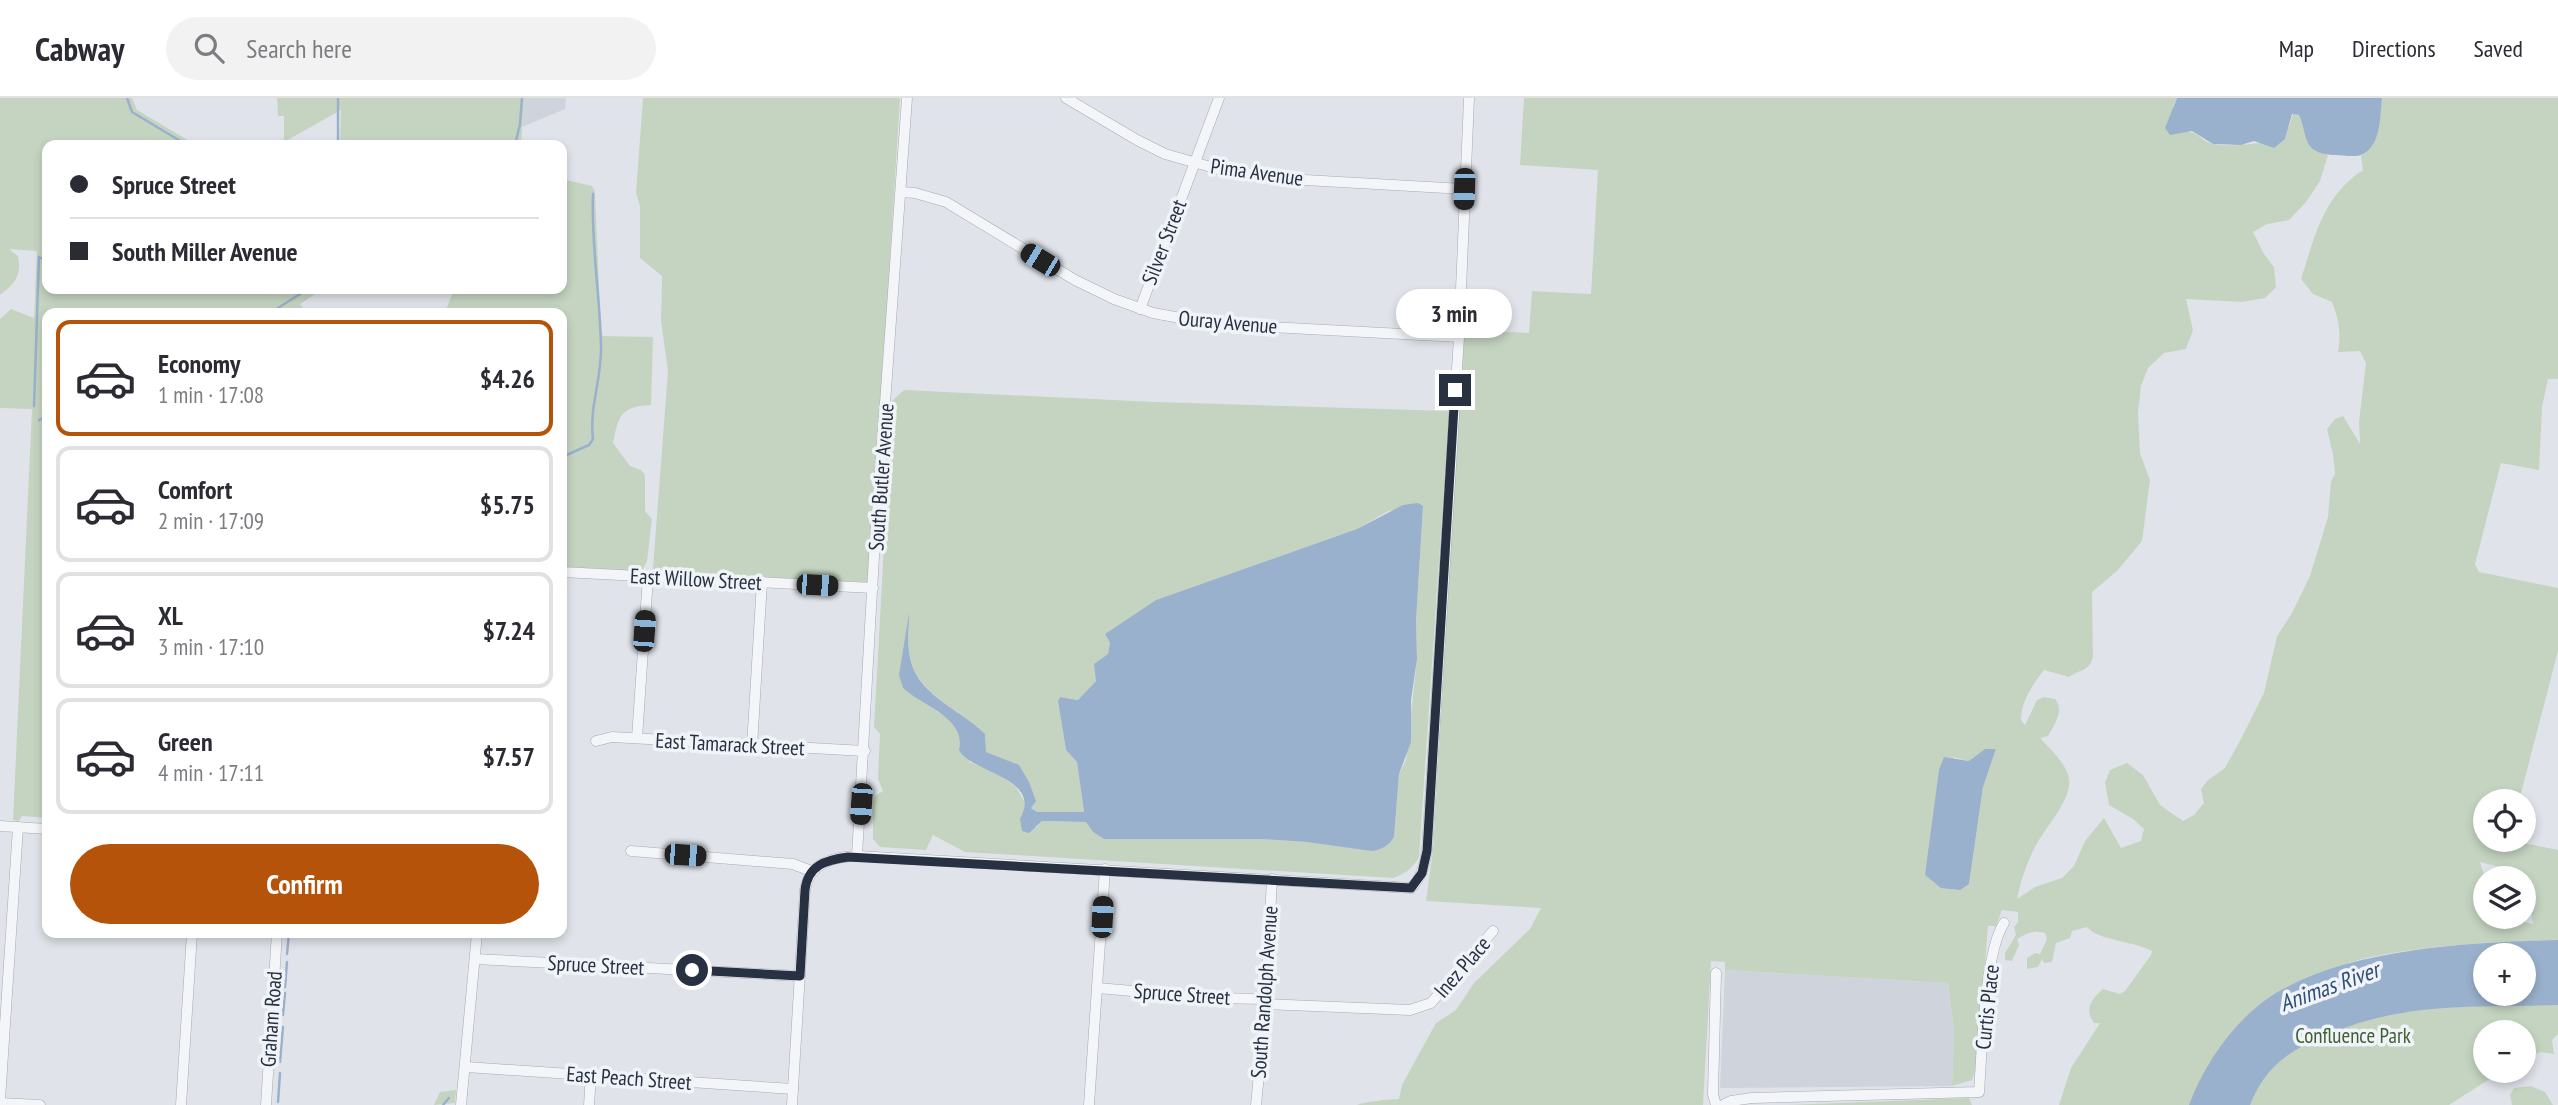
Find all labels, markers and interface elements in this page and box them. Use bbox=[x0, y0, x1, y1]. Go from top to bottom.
search box bbox=[166, 17, 656, 80]
text: Cabway bbox=[35, 27, 124, 70]
icon: search bbox=[190, 29, 228, 67]
text: Search here bbox=[246, 32, 352, 65]
text: Map bbox=[2279, 33, 2314, 64]
text: Directions bbox=[2352, 33, 2436, 64]
text: Saved bbox=[2474, 33, 2523, 64]
street label: Pima Avenue bbox=[1209, 152, 1305, 192]
text: Spruce Street bbox=[112, 168, 236, 201]
car bbox=[1453, 168, 1476, 210]
street label: Silver Street bbox=[1135, 195, 1193, 288]
text: South Miller Avenue bbox=[112, 235, 298, 268]
car bbox=[1017, 240, 1064, 280]
callout: 3 min bbox=[1397, 288, 1513, 338]
text: 3 min bbox=[1431, 299, 1477, 328]
street label: Ouray Avenue bbox=[1177, 304, 1279, 340]
icon: car bbox=[74, 347, 137, 410]
text: Economy bbox=[158, 347, 240, 380]
text: $4.26 bbox=[480, 362, 535, 395]
route end bbox=[1439, 374, 1471, 406]
text: 1 min · 17:08 bbox=[158, 380, 264, 409]
street label: South Butler Avenue bbox=[862, 402, 900, 552]
icon: car bbox=[74, 473, 137, 536]
text: Comfort bbox=[158, 473, 232, 506]
text: $5.75 bbox=[480, 488, 535, 521]
text: 2 min · 17:09 bbox=[158, 506, 264, 535]
street label: East Willow Street bbox=[630, 562, 763, 596]
car bbox=[796, 573, 839, 597]
icon: car bbox=[74, 599, 137, 662]
text: XL bbox=[158, 599, 183, 632]
car bbox=[633, 609, 656, 653]
text: $7.24 bbox=[482, 614, 535, 647]
text: 3 min · 17:10 bbox=[158, 632, 264, 661]
icon: car bbox=[74, 725, 137, 788]
text: Green bbox=[158, 725, 213, 758]
street label: East Tamarack Street bbox=[655, 727, 806, 761]
text: $7.57 bbox=[482, 740, 535, 773]
text: 4 min · 17:11 bbox=[158, 758, 264, 787]
car bbox=[850, 782, 873, 826]
map controls bbox=[2473, 789, 2536, 1083]
button: locate bbox=[2473, 789, 2536, 852]
car bbox=[664, 843, 707, 867]
button: Confirm bbox=[70, 844, 539, 924]
button: layers bbox=[2473, 866, 2536, 929]
car bbox=[1091, 895, 1114, 939]
street label: South Randolph Avenue bbox=[1245, 905, 1283, 1079]
street label: Inez Place bbox=[1428, 931, 1496, 1003]
button: + bbox=[2473, 943, 2536, 1006]
street label: Spruce Street bbox=[547, 949, 645, 981]
water label: Animas River bbox=[2275, 953, 2386, 1017]
route start bbox=[676, 954, 708, 986]
street label: Curtis Place bbox=[1969, 963, 2005, 1051]
street label: Graham Road bbox=[254, 970, 288, 1068]
street label: Spruce Street bbox=[1133, 977, 1231, 1011]
button: − bbox=[2473, 1020, 2536, 1083]
park label: Confluence Park bbox=[2295, 1022, 2411, 1049]
street label: East Peach Street bbox=[566, 1060, 693, 1096]

